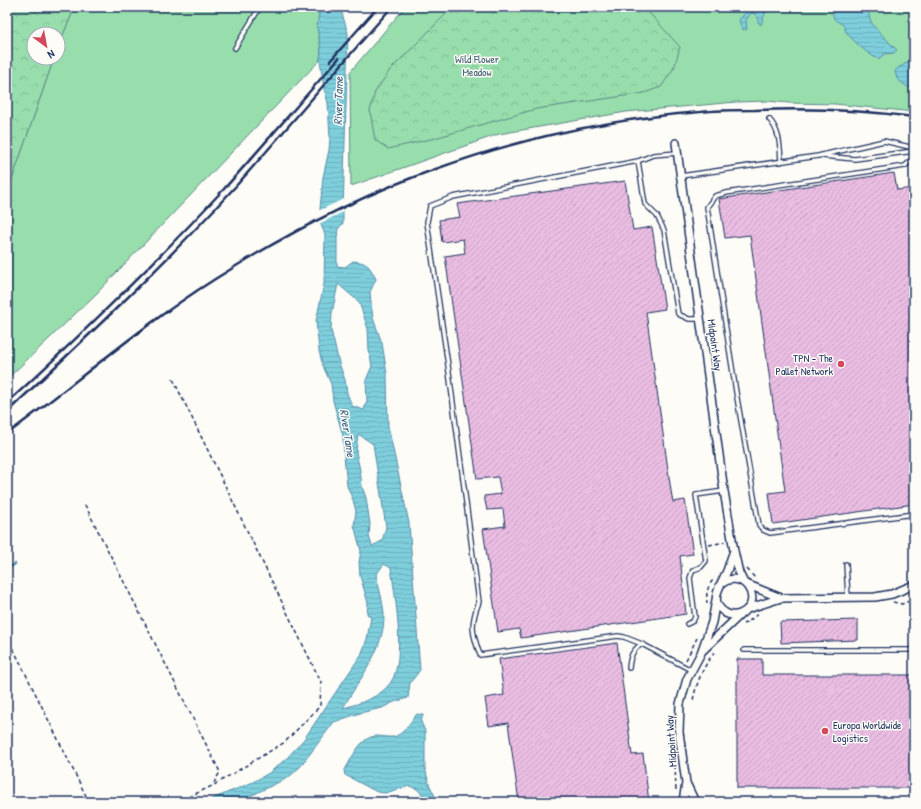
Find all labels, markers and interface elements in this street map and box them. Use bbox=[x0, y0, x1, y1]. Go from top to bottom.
north arrow bbox=[26, 26, 66, 66]
text: N bbox=[45, 47, 57, 62]
park label: Wild Flower Meadow bbox=[455, 52, 500, 79]
water label: River Tame bbox=[329, 75, 347, 125]
street label: Midpoint Way bbox=[704, 318, 726, 372]
place label: TPN - The Pallet Network bbox=[776, 351, 834, 378]
marker: TPN - The Pallet Network bbox=[836, 359, 846, 369]
water label: River Tame bbox=[336, 408, 360, 459]
street label: Midpoint Way bbox=[662, 714, 680, 767]
place label: Europa Worldwide Logistics bbox=[833, 718, 902, 745]
marker: Europa Worldwide Logistics bbox=[820, 726, 830, 736]

